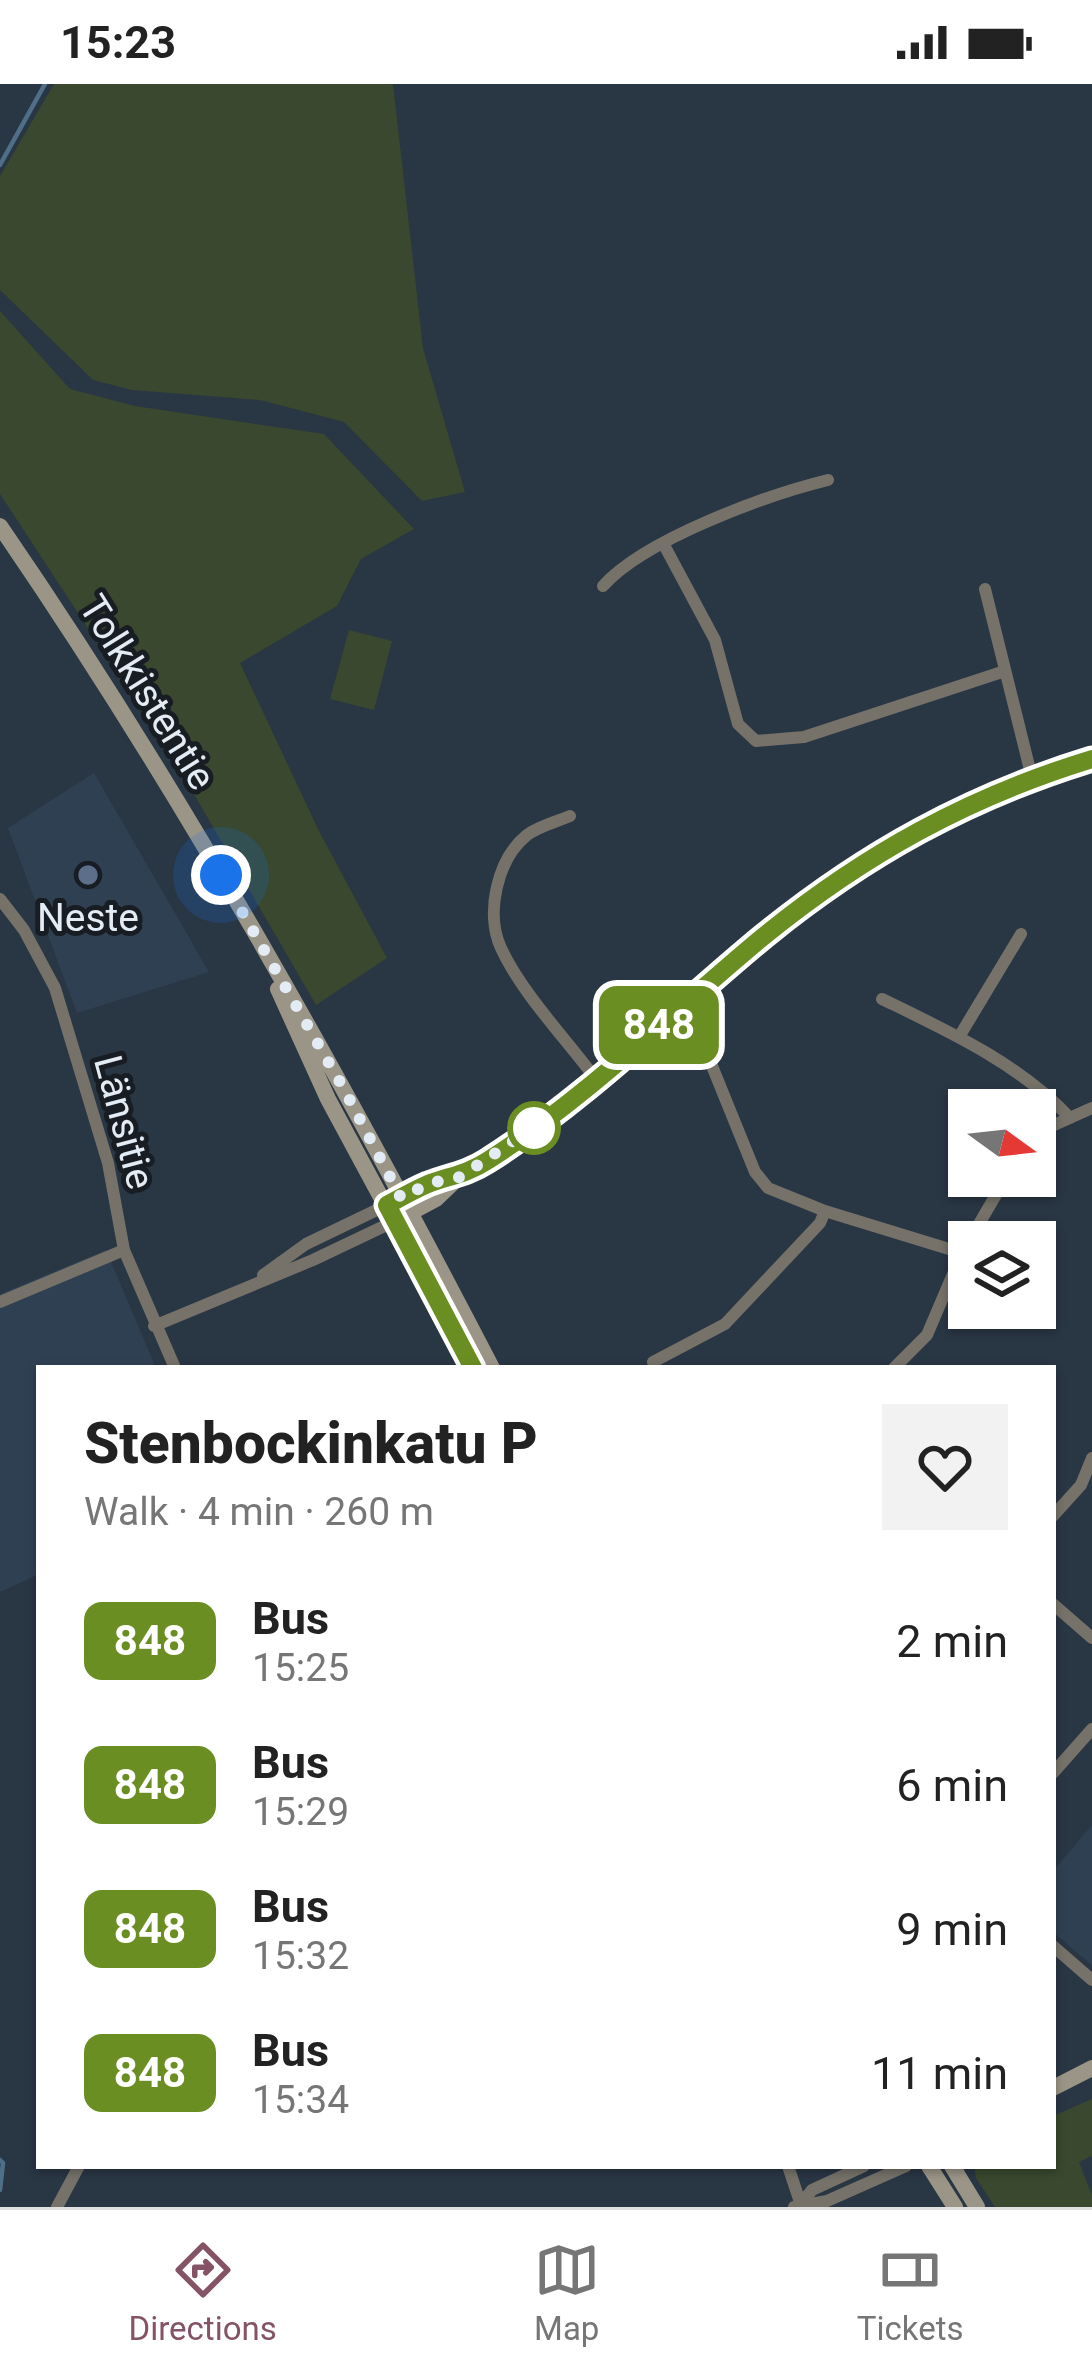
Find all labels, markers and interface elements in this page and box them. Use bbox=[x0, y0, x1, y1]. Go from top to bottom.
text: 15:23 bbox=[60, 16, 176, 69]
street label: Tolkkistentie bbox=[69, 587, 225, 798]
your location bbox=[191, 845, 251, 905]
marker: Neste bbox=[75, 862, 101, 888]
place label: Neste bbox=[37, 895, 139, 941]
line badge: 848 bbox=[590, 986, 728, 1064]
text: 848 bbox=[623, 1000, 695, 1049]
street label: Länsitie bbox=[84, 1050, 164, 1194]
north arrow bbox=[948, 1089, 1056, 1197]
map controls bbox=[948, 1089, 1056, 1329]
unlabelled marker bbox=[509, 1103, 559, 1153]
button: layers bbox=[948, 1221, 1056, 1329]
button: heart bbox=[882, 1404, 1008, 1530]
text: Stenbockinkatu P bbox=[84, 1410, 538, 1477]
text: Walk · 4 min · 260 m bbox=[84, 1489, 434, 1535]
text: Bus bbox=[252, 1592, 329, 1645]
text: 2 min bbox=[896, 1615, 1008, 1668]
text: 848 bbox=[114, 1616, 186, 1665]
text: 15:25 bbox=[252, 1645, 349, 1691]
text: Bus bbox=[252, 1736, 329, 1789]
text: 6 min bbox=[896, 1759, 1008, 1812]
text: 848 bbox=[114, 1760, 186, 1809]
text: 15:29 bbox=[252, 1789, 349, 1835]
text: Bus bbox=[252, 1880, 329, 1933]
text: 9 min bbox=[896, 1903, 1008, 1956]
text: 848 bbox=[114, 1904, 186, 1953]
text: 15:32 bbox=[252, 1933, 349, 1979]
text: Bus bbox=[252, 2024, 329, 2077]
text: 11 min bbox=[871, 2047, 1008, 2100]
text: 848 bbox=[114, 2048, 186, 2097]
text: 15:34 bbox=[252, 2077, 349, 2123]
tab: Directions bbox=[129, 2237, 277, 2348]
tab: Map bbox=[534, 2237, 600, 2348]
tab: Tickets bbox=[857, 2237, 963, 2348]

